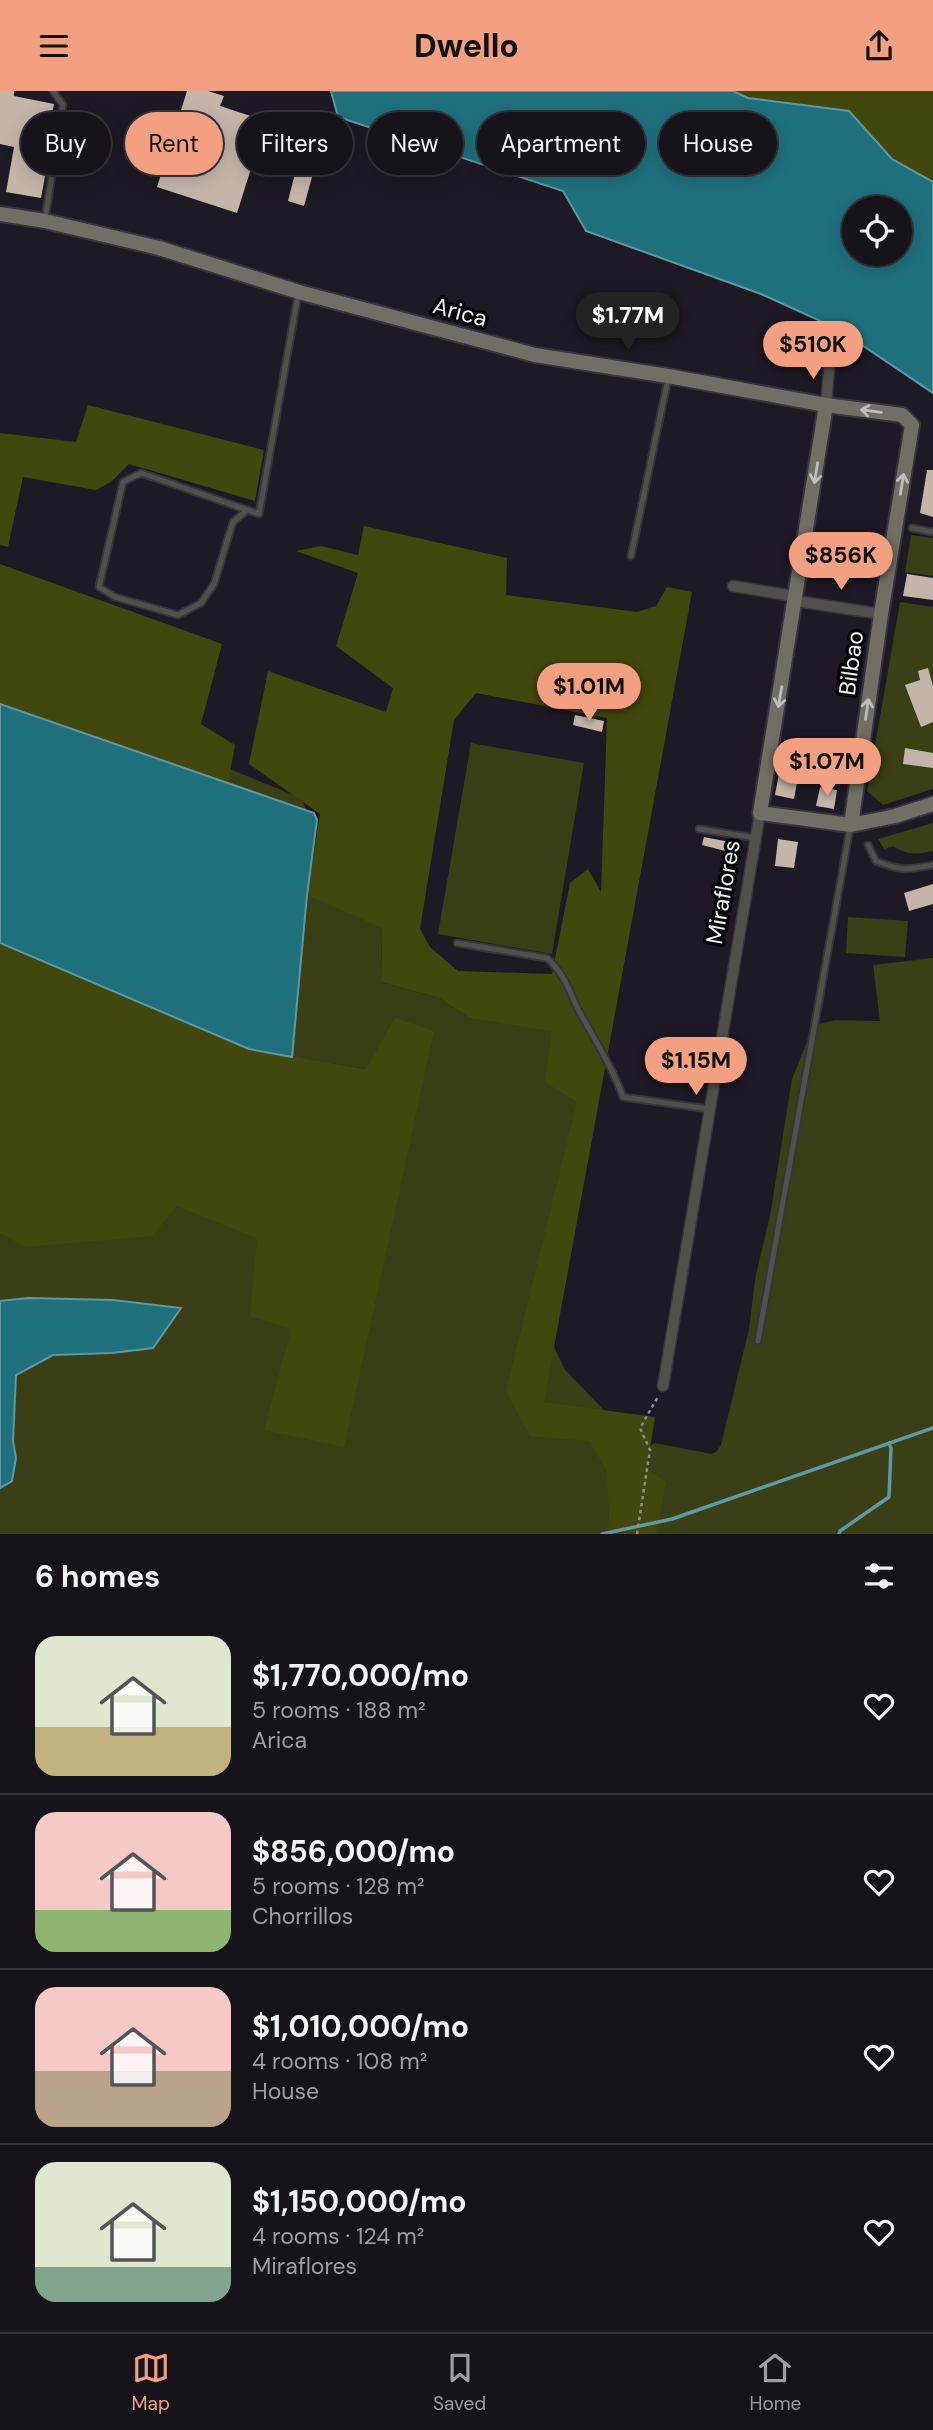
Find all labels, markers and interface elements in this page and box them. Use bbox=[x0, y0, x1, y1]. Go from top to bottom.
text: Dwello bbox=[414, 25, 519, 67]
icon: menu bbox=[35, 27, 73, 65]
icon: share bbox=[860, 27, 898, 65]
chip: Buy bbox=[21, 112, 111, 175]
chip: Rent bbox=[125, 112, 223, 175]
chip: Filters bbox=[237, 112, 353, 175]
chip: New bbox=[367, 112, 463, 175]
chip: Apartment bbox=[477, 112, 645, 175]
chip: House bbox=[659, 112, 777, 175]
map controls bbox=[842, 196, 912, 266]
button: locate bbox=[842, 196, 912, 266]
street label: Arica bbox=[430, 290, 490, 334]
pin: $1.77M bbox=[571, 293, 685, 352]
text: $1.77M bbox=[592, 300, 664, 330]
pin: $510K bbox=[764, 321, 862, 381]
text: $510K bbox=[779, 329, 847, 359]
one-way arrow bbox=[860, 404, 883, 417]
one-way arrow bbox=[809, 461, 822, 484]
one-way arrow bbox=[896, 473, 909, 496]
pin: $856K bbox=[792, 533, 890, 592]
text: $856K bbox=[805, 540, 877, 570]
street label: Bilbao bbox=[832, 629, 870, 697]
pin: $1.01M bbox=[532, 663, 646, 723]
text: $1.01M bbox=[553, 671, 625, 701]
one-way arrow bbox=[772, 685, 786, 708]
one-way arrow bbox=[861, 698, 874, 721]
pin: $1.07M bbox=[770, 739, 884, 798]
text: $1.07M bbox=[789, 746, 865, 776]
street label: Miraflores bbox=[699, 838, 747, 946]
pin: $1.15M bbox=[639, 1037, 753, 1097]
text: $1.15M bbox=[661, 1045, 731, 1075]
text: 6 homes bbox=[35, 1557, 160, 1596]
icon: filters bbox=[860, 1557, 898, 1595]
text: $1,770,000/mo bbox=[252, 1656, 469, 1695]
icon: home bbox=[91, 1664, 175, 1748]
icon: heart bbox=[860, 1687, 898, 1725]
text: 5 rooms · 188 m² bbox=[252, 1695, 426, 1725]
text: Arica bbox=[252, 1725, 307, 1755]
text: $856,000/mo bbox=[252, 1832, 455, 1871]
icon: home bbox=[91, 1840, 175, 1924]
icon: heart bbox=[860, 1863, 898, 1901]
text: 5 rooms · 128 m² bbox=[252, 1871, 425, 1901]
text: Chorrillos bbox=[252, 1901, 353, 1931]
text: $1,010,000/mo bbox=[252, 2007, 469, 2046]
icon: home bbox=[91, 2015, 175, 2099]
icon: heart bbox=[860, 2038, 898, 2076]
text: 4 rooms · 108 m² bbox=[252, 2046, 427, 2076]
text: House bbox=[252, 2076, 319, 2106]
text: $1,150,000/mo bbox=[252, 2182, 467, 2221]
icon: home bbox=[91, 2190, 175, 2274]
icon: heart bbox=[860, 2213, 898, 2251]
text: 4 rooms · 124 m² bbox=[252, 2221, 424, 2251]
text: Miraflores bbox=[252, 2251, 357, 2281]
tab: Map bbox=[132, 2349, 170, 2416]
tab: Saved bbox=[433, 2349, 486, 2416]
tab: Home bbox=[749, 2349, 801, 2416]

